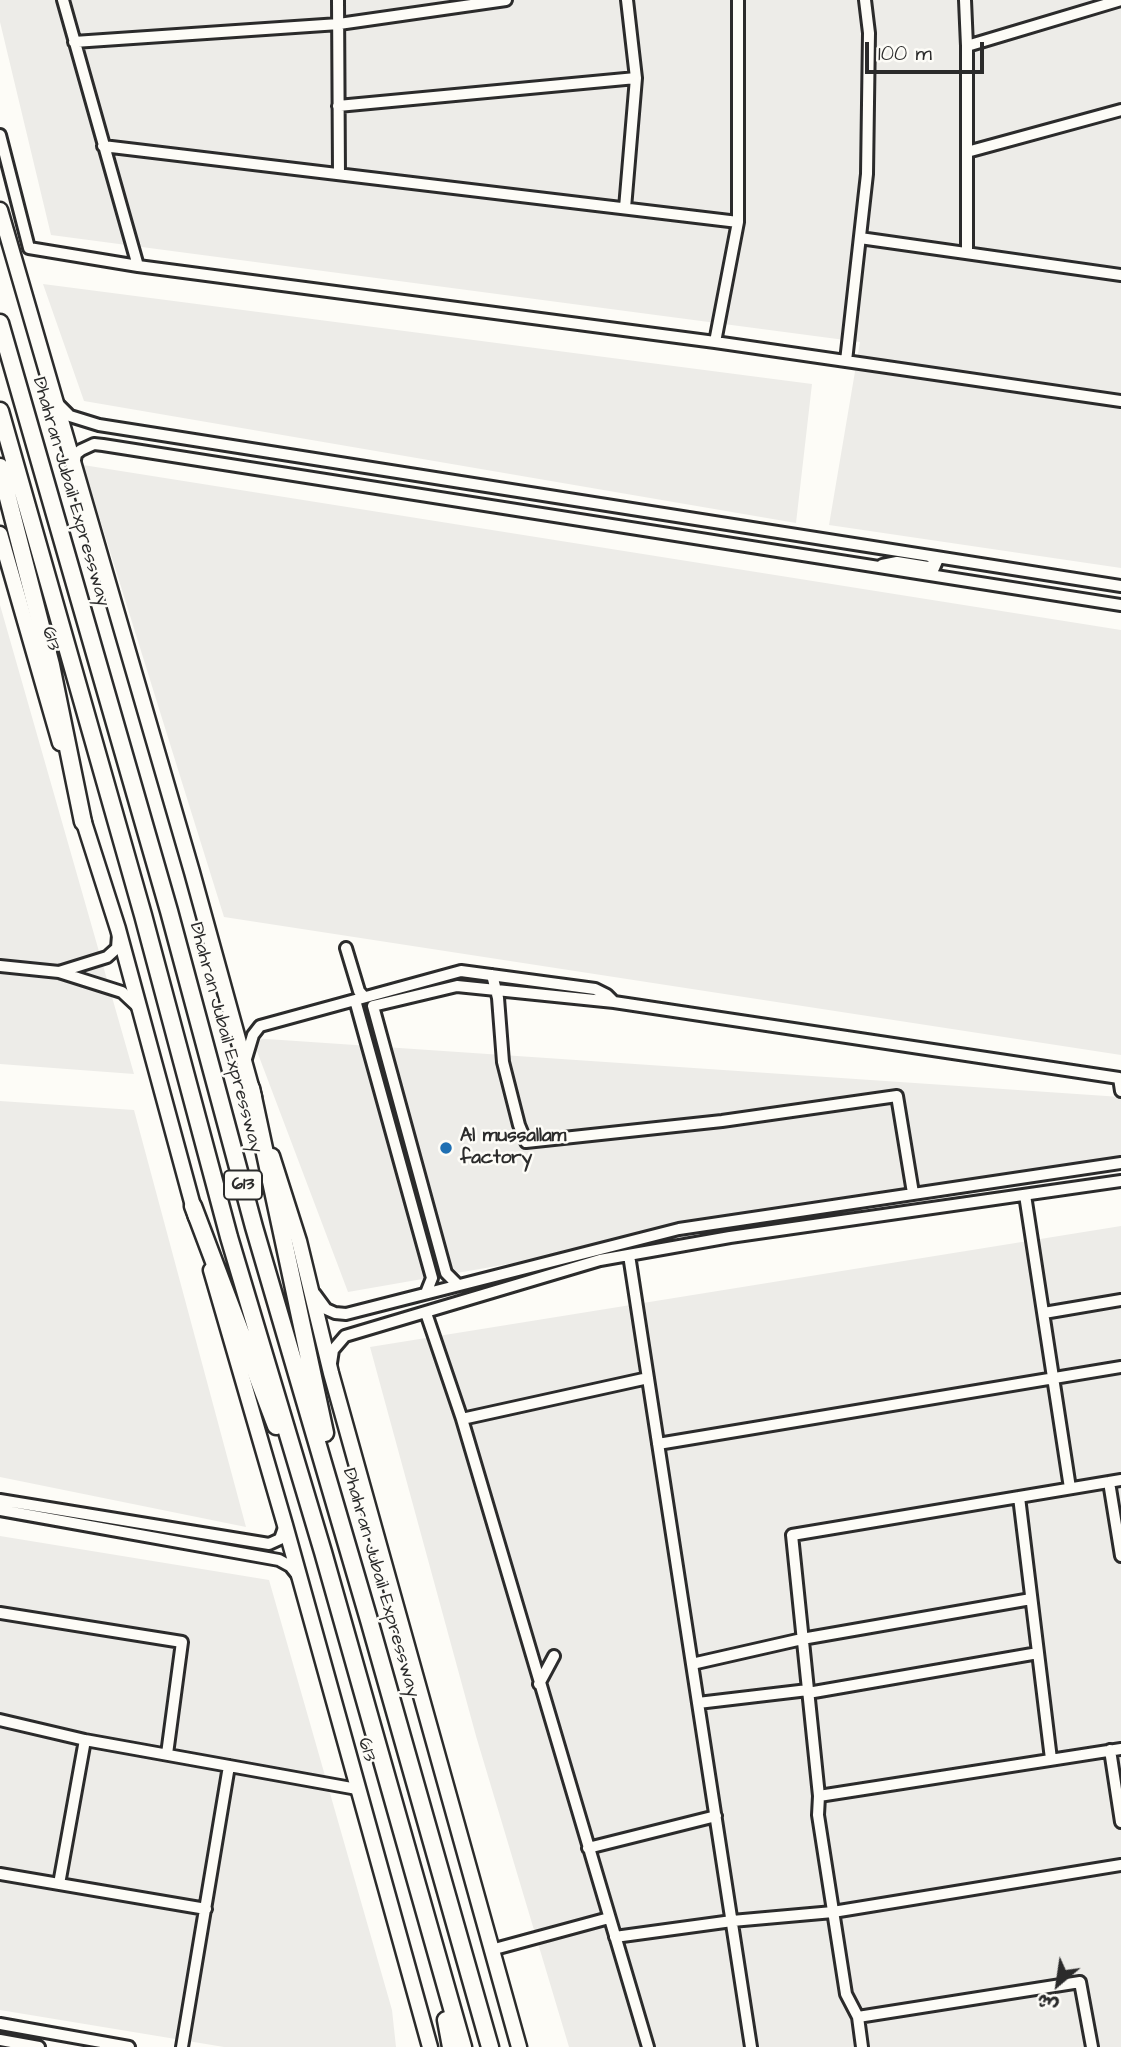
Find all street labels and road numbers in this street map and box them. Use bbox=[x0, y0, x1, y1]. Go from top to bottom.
street label: Dhahran Jubail Expressway bbox=[26, 375, 114, 609]
street label: 613 bbox=[36, 624, 64, 654]
street label: Dhahran Jubail Expressway bbox=[183, 920, 267, 1156]
road number: 613 bbox=[224, 1170, 262, 1200]
street label: Dhahran Jubail Expressway bbox=[336, 1466, 424, 1700]
street label: 613 bbox=[352, 1735, 380, 1765]

